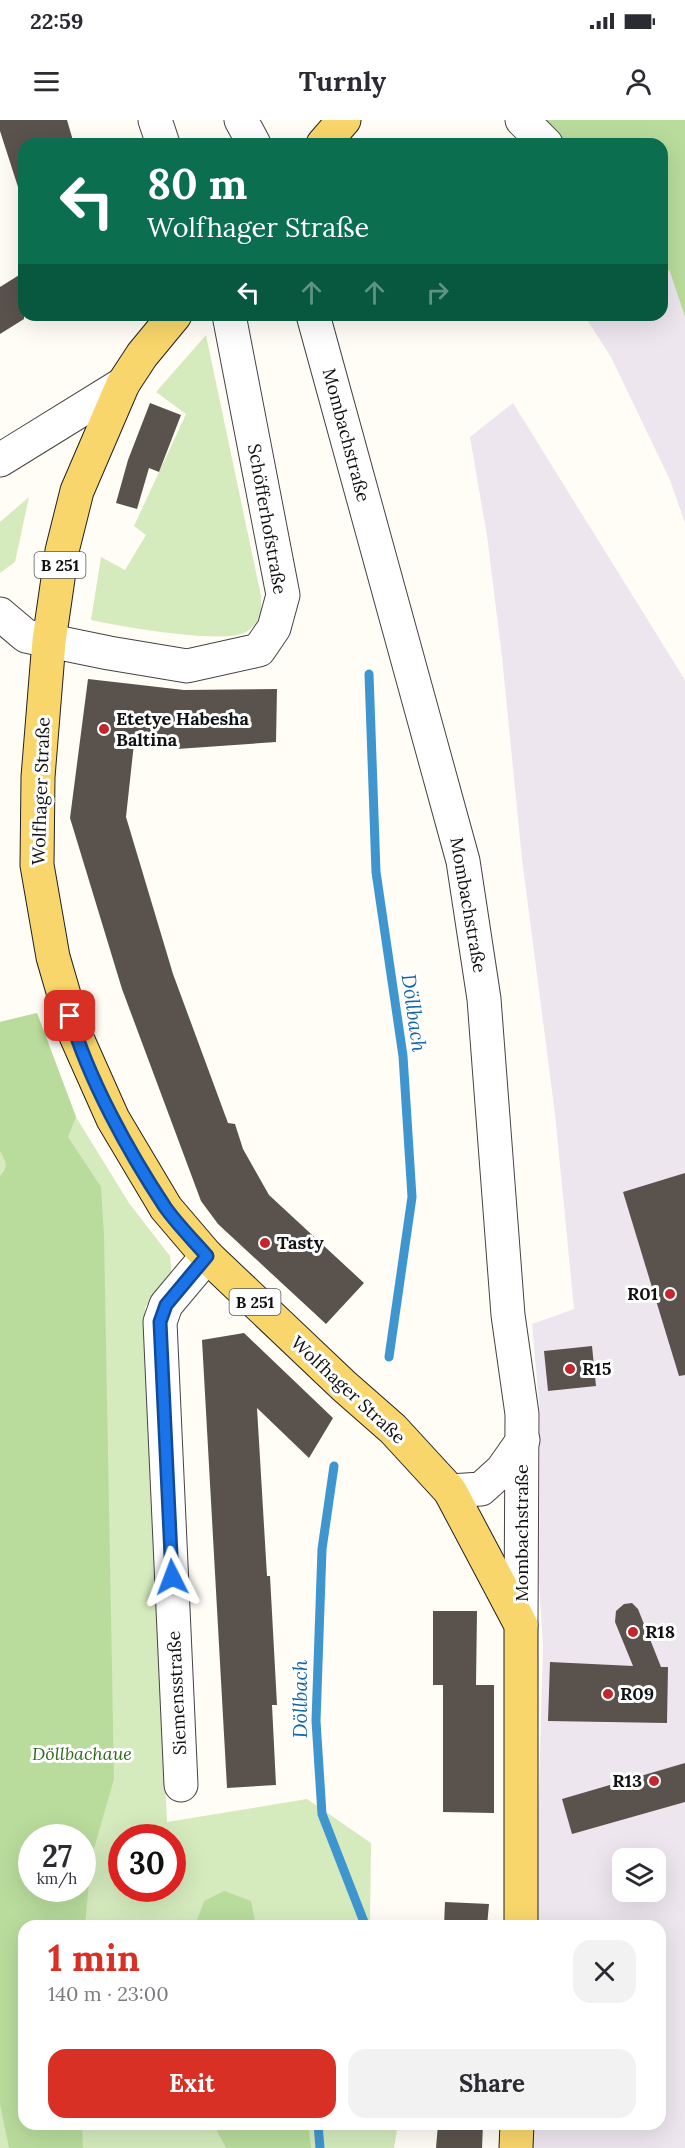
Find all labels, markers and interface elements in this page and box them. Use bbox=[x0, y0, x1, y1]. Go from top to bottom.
text: 22:59 bbox=[30, 7, 84, 35]
text: Turnly bbox=[299, 64, 386, 98]
icon: menu bbox=[30, 65, 63, 98]
icon: person bbox=[622, 65, 655, 98]
text: 80 m bbox=[147, 157, 247, 211]
icon: left bbox=[48, 162, 126, 240]
text: Wolfhager Straße bbox=[147, 210, 369, 244]
icon: left bbox=[232, 276, 265, 309]
icon: ahead bbox=[295, 276, 328, 309]
icon: ahead bbox=[358, 276, 391, 309]
icon: right bbox=[421, 276, 454, 309]
street label: Mombachstraße bbox=[318, 366, 375, 504]
street label: Schöfferhofstraße bbox=[243, 442, 292, 596]
road number: B 251 bbox=[34, 552, 86, 578]
place label: Etetye Habesha Baltina bbox=[116, 707, 249, 751]
street label: Wolfhager Straße bbox=[26, 716, 55, 865]
marker: Etetye Habesha Baltina bbox=[97, 722, 111, 736]
street label: Mombachstraße bbox=[445, 835, 492, 975]
water label: Döllbach bbox=[397, 972, 432, 1054]
pin bbox=[44, 990, 95, 1041]
icon: arrive bbox=[53, 999, 86, 1032]
place label: Tasty bbox=[277, 1231, 324, 1254]
marker: Tasty bbox=[258, 1236, 272, 1250]
place label: R01 bbox=[627, 1282, 658, 1305]
marker: R01 bbox=[663, 1287, 677, 1301]
road number: B 251 bbox=[230, 1289, 280, 1315]
street label: Wolfhager Straße bbox=[286, 1331, 411, 1449]
place label: R15 bbox=[582, 1357, 612, 1380]
marker: R15 bbox=[563, 1362, 577, 1376]
street label: Mombachstraße bbox=[510, 1464, 533, 1602]
position arrow bbox=[140, 1545, 204, 1609]
place label: R18 bbox=[645, 1620, 675, 1643]
marker: R18 bbox=[626, 1625, 640, 1639]
street label: Siemensstraße bbox=[162, 1630, 191, 1756]
water label: Döllbach bbox=[287, 1659, 312, 1738]
place label: R09 bbox=[620, 1682, 654, 1705]
marker: R09 bbox=[601, 1687, 615, 1701]
park label: Döllbachaue bbox=[32, 1742, 132, 1765]
place label: R13 bbox=[612, 1769, 642, 1792]
marker: R13 bbox=[647, 1774, 661, 1788]
speed limit sign: 30 bbox=[108, 1824, 186, 1902]
text: 27 bbox=[42, 1837, 72, 1875]
map controls bbox=[612, 1848, 666, 1902]
button: layers bbox=[612, 1848, 666, 1902]
text: km/h bbox=[37, 1869, 77, 1888]
text: 1 min bbox=[48, 1935, 140, 1981]
button: close bbox=[573, 1940, 636, 2003]
text: 140 m · 23:00 bbox=[48, 1981, 169, 2006]
button: Exit bbox=[48, 2049, 336, 2118]
button: Share bbox=[348, 2049, 636, 2118]

